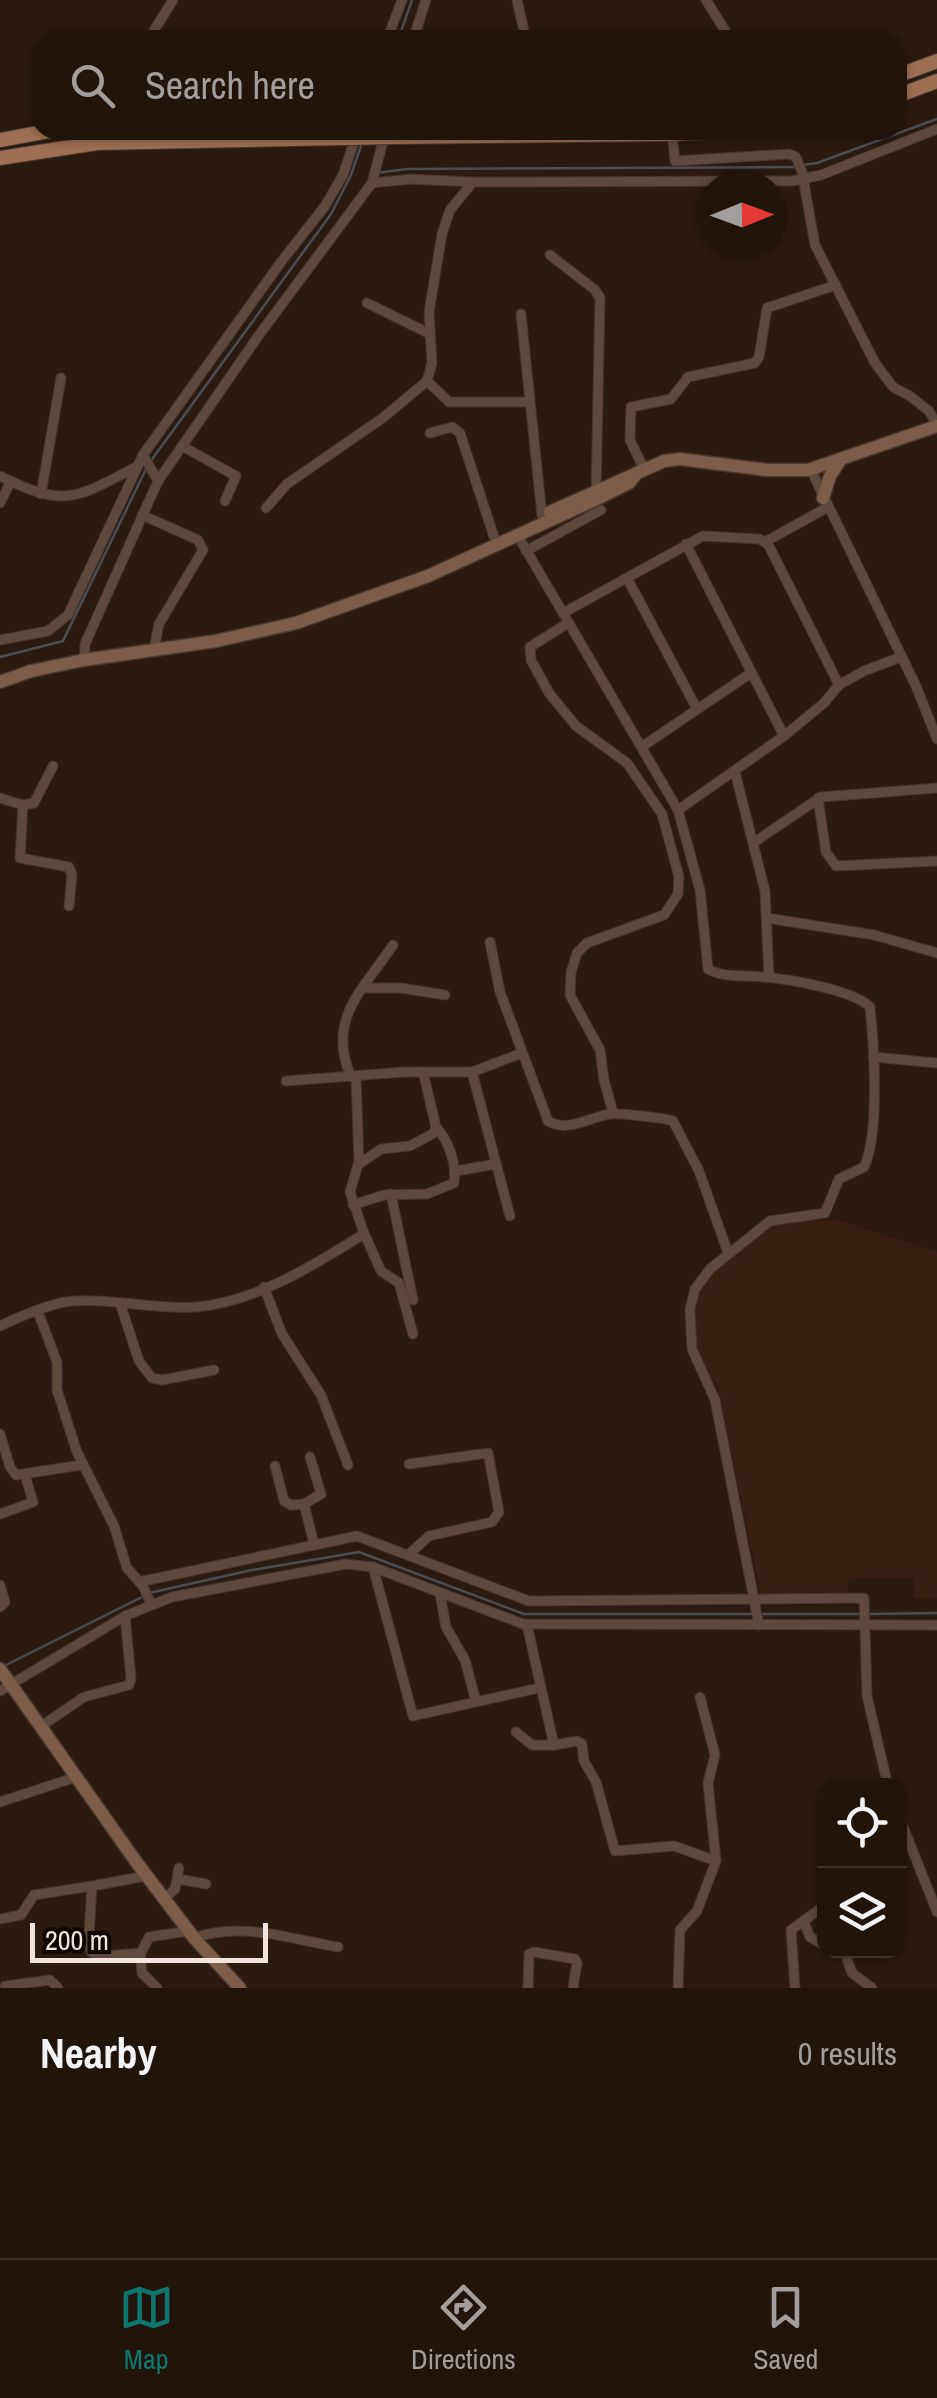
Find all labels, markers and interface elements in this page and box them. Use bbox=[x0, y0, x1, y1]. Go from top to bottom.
search box bbox=[30, 30, 907, 140]
icon: search bbox=[65, 58, 120, 113]
text: Search here bbox=[145, 60, 315, 111]
north arrow bbox=[697, 170, 787, 260]
map controls bbox=[817, 1778, 907, 1958]
button: locate bbox=[817, 1778, 907, 1868]
button: layers bbox=[817, 1868, 907, 1958]
scale bar bbox=[30, 1918, 268, 1962]
text: 200 m bbox=[45, 1921, 109, 1959]
text: Nearby bbox=[40, 2025, 157, 2081]
text: 0 results bbox=[798, 2032, 897, 2075]
tab: Map bbox=[119, 2280, 174, 2378]
tab: Directions bbox=[411, 2280, 516, 2378]
tab: Saved bbox=[753, 2280, 818, 2378]

